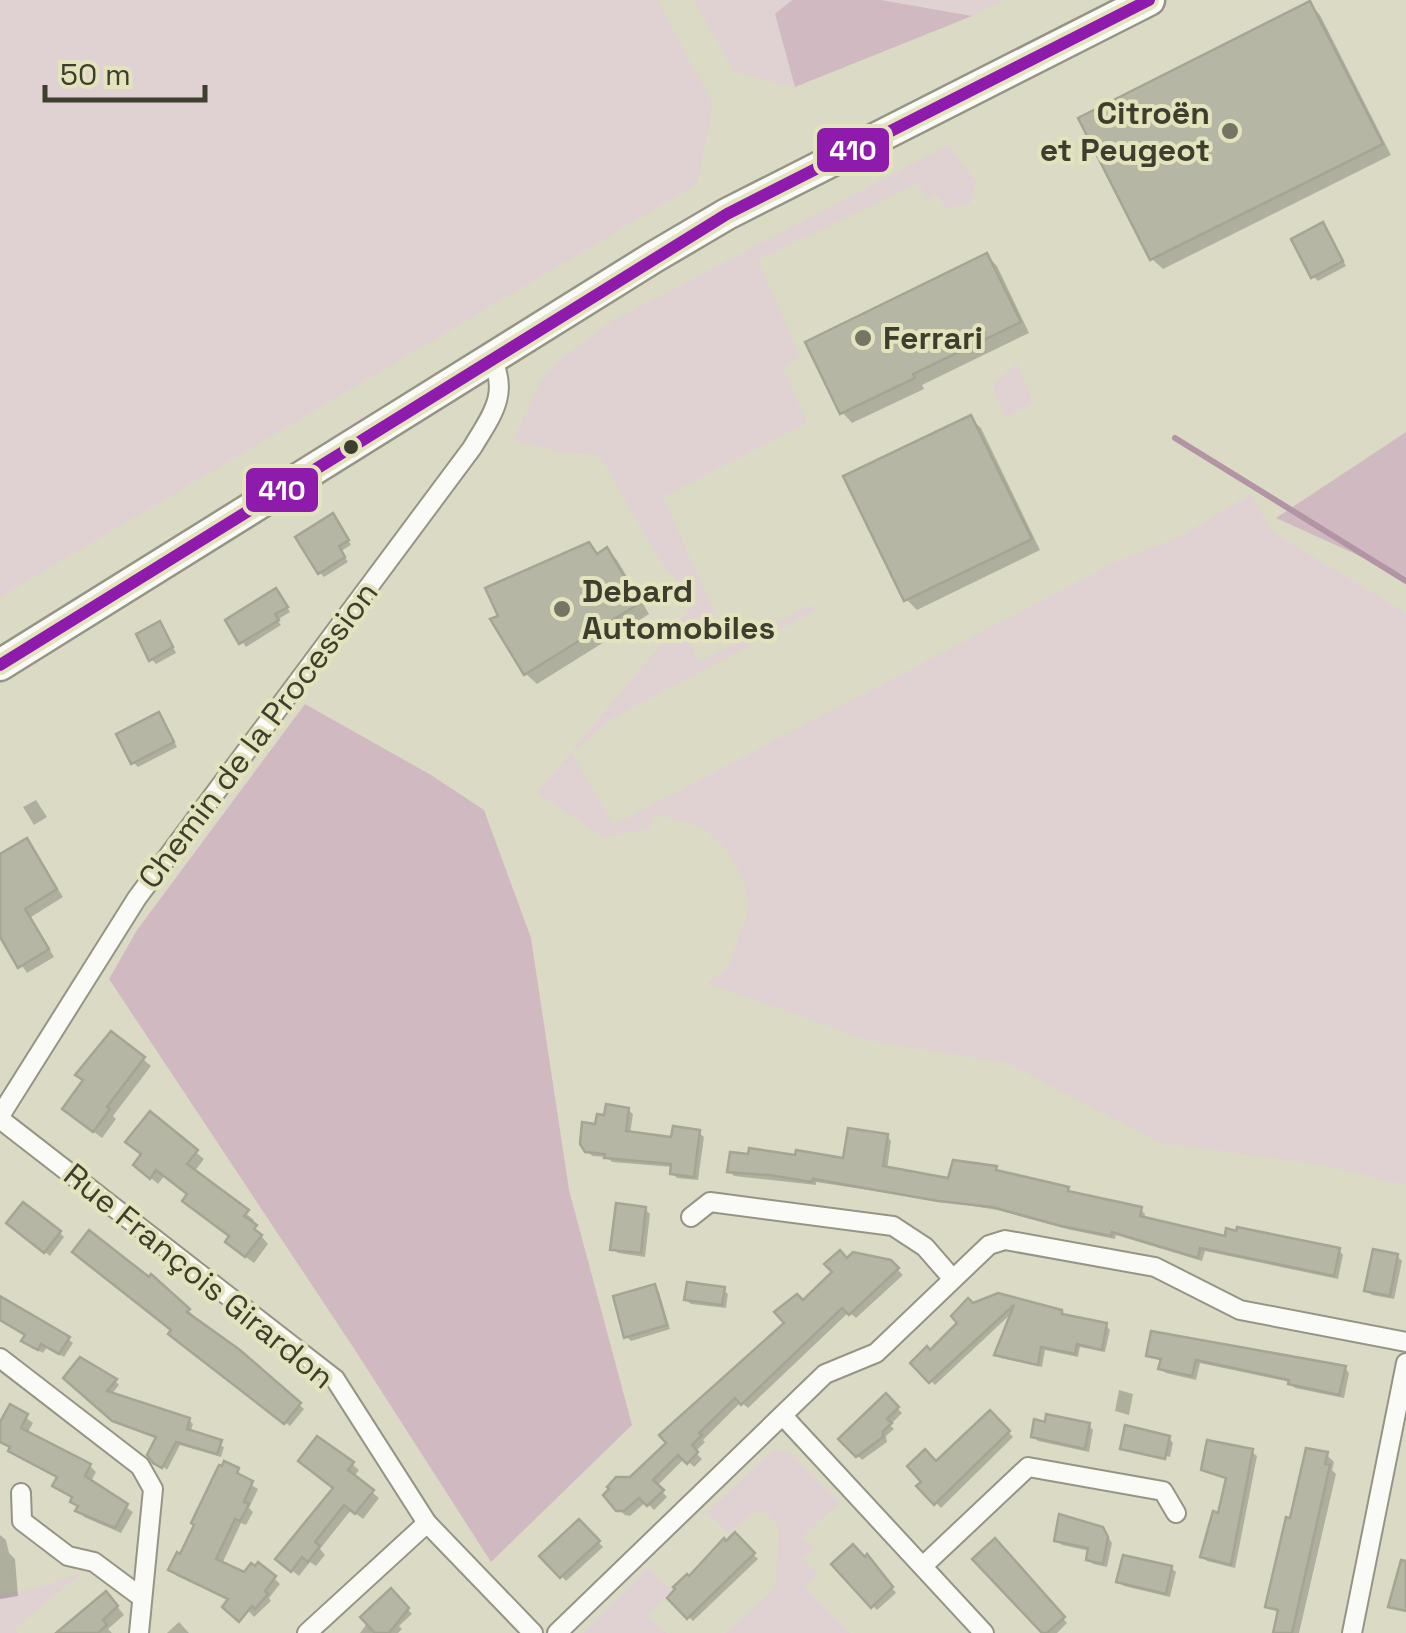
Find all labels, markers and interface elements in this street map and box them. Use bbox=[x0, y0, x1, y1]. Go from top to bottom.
scale bar bbox=[45, 40, 205, 102]
text: 50 m bbox=[60, 55, 131, 94]
place label: Citroën et Peugeot bbox=[1040, 93, 1210, 170]
marker: Citroën et Peugeot bbox=[1219, 120, 1241, 142]
line badge: 410 bbox=[815, 126, 891, 174]
text: 410 bbox=[829, 132, 877, 168]
place label: Ferrari bbox=[883, 318, 983, 358]
marker: Ferrari bbox=[852, 327, 874, 349]
unlabelled marker bbox=[341, 437, 361, 457]
line badge: 410 bbox=[244, 466, 320, 514]
text: 410 bbox=[258, 472, 306, 508]
place label: Debard Automobiles bbox=[582, 571, 775, 648]
street label: Chemin de la Procession bbox=[129, 574, 387, 896]
marker: Debard Automobiles bbox=[551, 598, 573, 620]
street label: Rue François Girardon bbox=[56, 1155, 342, 1397]

